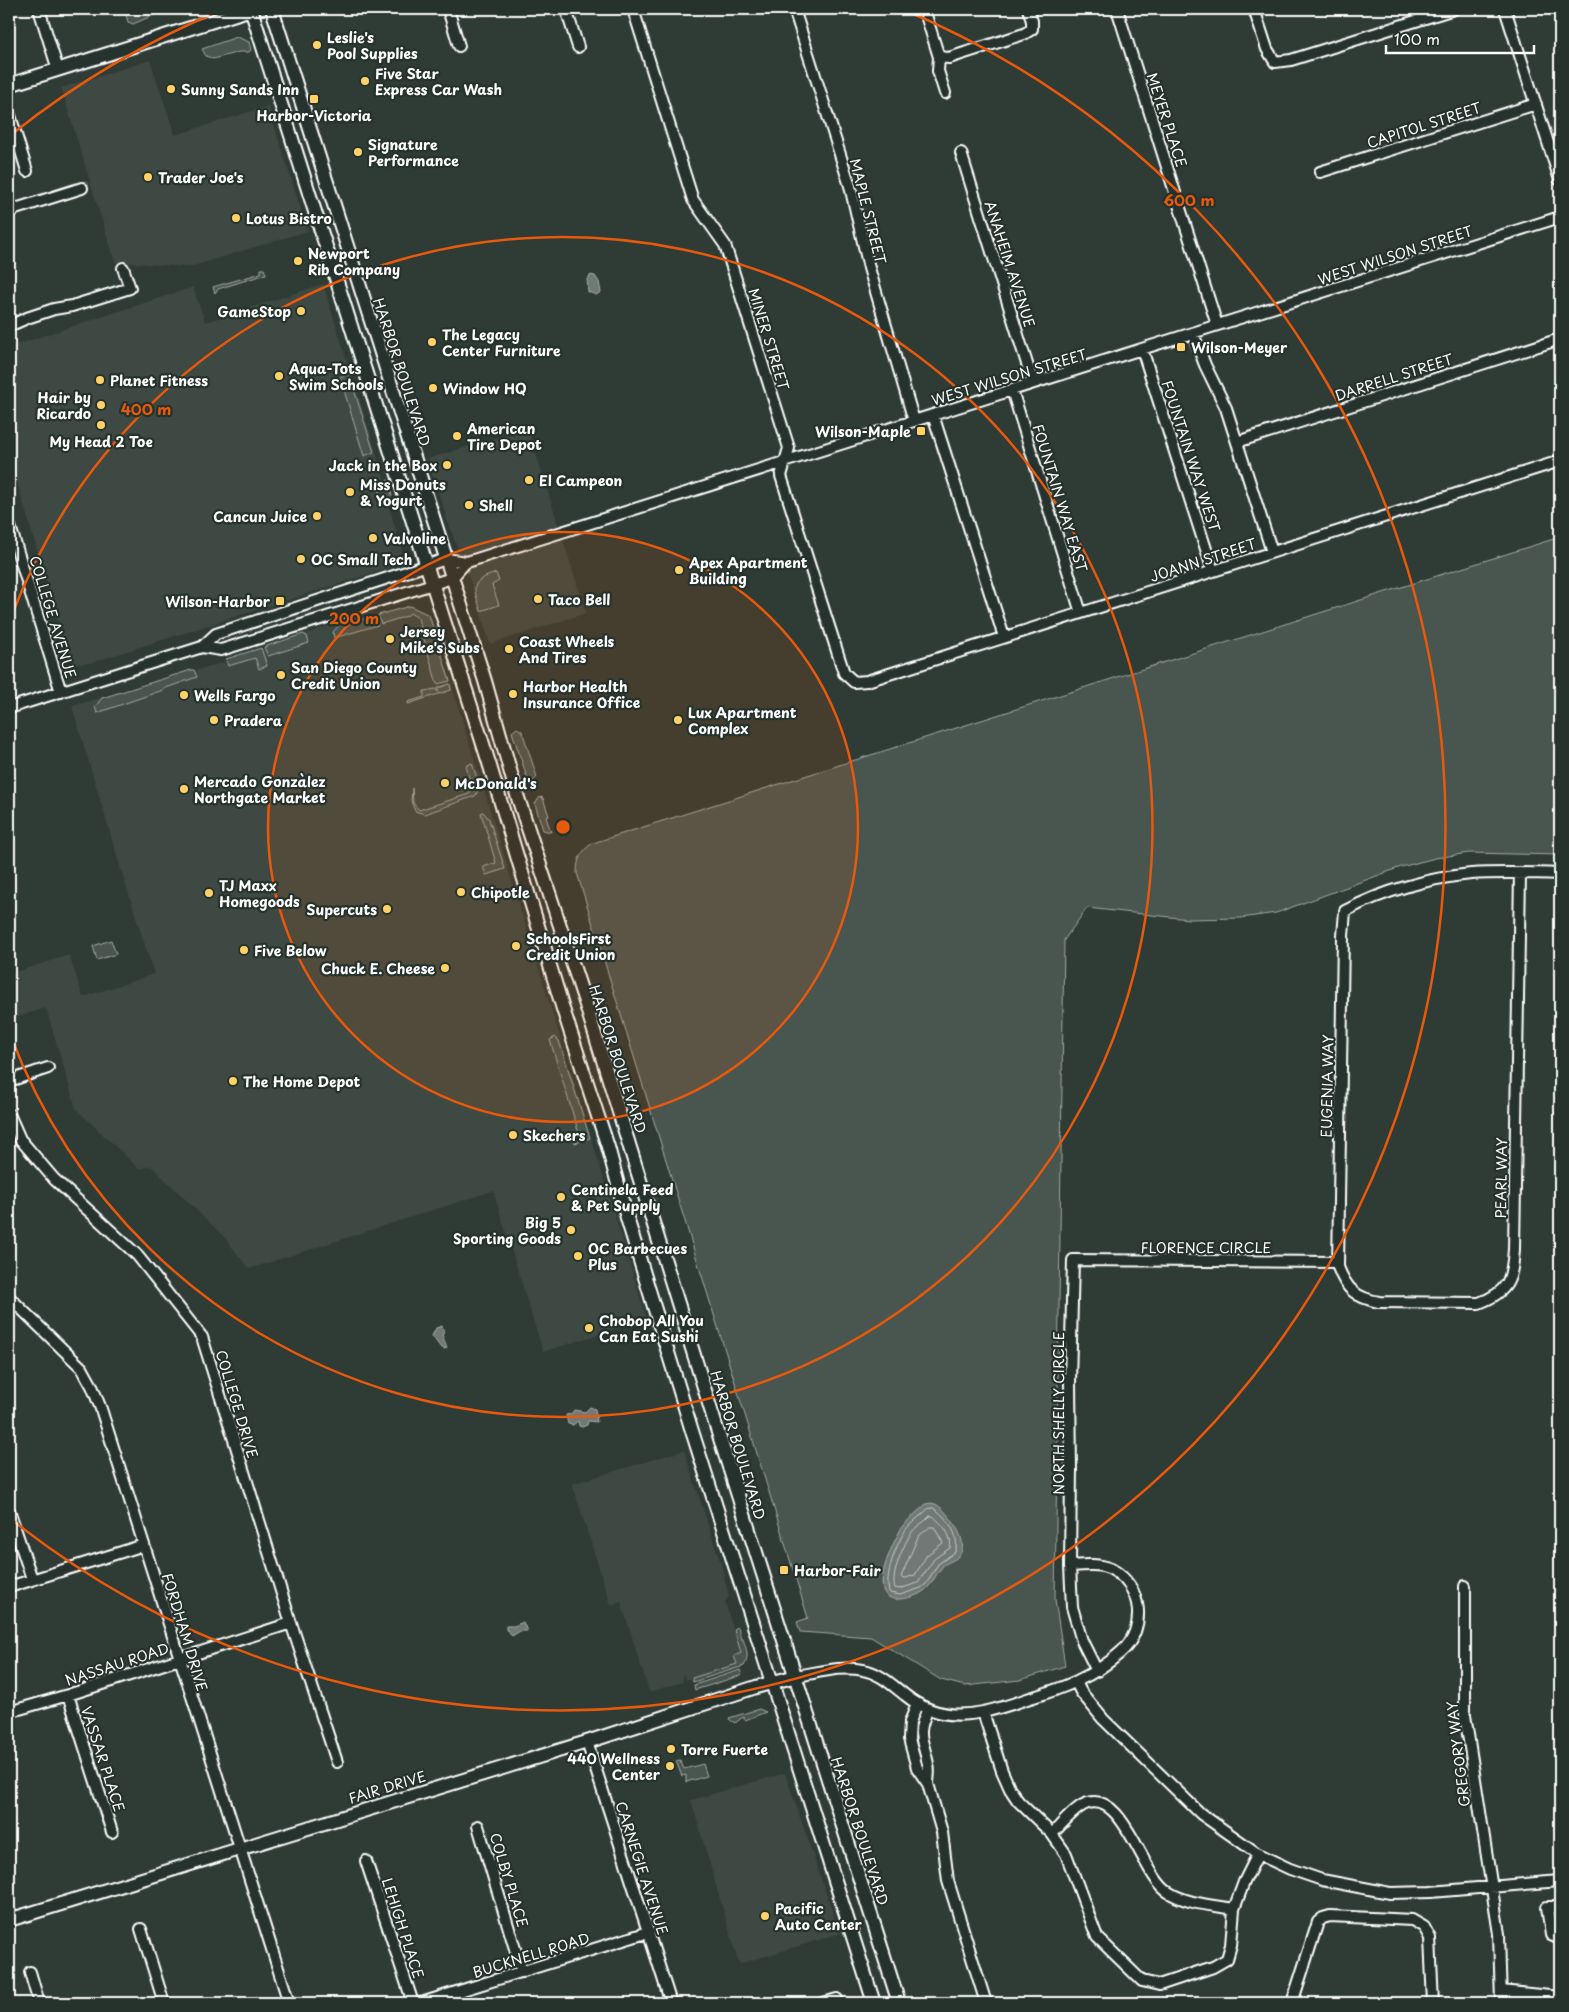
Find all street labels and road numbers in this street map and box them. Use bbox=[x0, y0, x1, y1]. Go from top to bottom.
street label: MEYER PLACE bbox=[1142, 70, 1192, 170]
street label: CAPITOL STREET bbox=[1364, 96, 1484, 153]
street label: MAPLE STREET bbox=[845, 156, 891, 266]
street label: ANAHEIM AVENUE bbox=[980, 198, 1040, 330]
street label: WEST WILSON STREET bbox=[1315, 220, 1475, 290]
street label: MINER STREET bbox=[744, 285, 795, 393]
street label: HARBOR BOULEVARD bbox=[368, 295, 436, 449]
street label: WEST WILSON STREET bbox=[929, 343, 1090, 411]
street label: DARRELL STREET bbox=[1332, 348, 1456, 406]
street label: FOUNTAIN WAY WEST bbox=[1157, 378, 1226, 535]
street label: FOUNTAIN WAY EAST bbox=[1028, 422, 1093, 575]
street label: JOANN STREET bbox=[1147, 533, 1259, 587]
street label: COLLEGE AVENUE bbox=[24, 553, 82, 681]
street label: HARBOR BOULEVARD bbox=[584, 982, 652, 1136]
street label: EUGENIA WAY bbox=[1316, 1034, 1338, 1138]
street label: PEARL WAY bbox=[1490, 1137, 1512, 1219]
street label: FLORENCE CIRCLE bbox=[1141, 1237, 1272, 1258]
street label: NORTH SHELLY CIRCLE bbox=[1048, 1331, 1069, 1495]
street label: COLLEGE DRIVE bbox=[211, 1347, 263, 1461]
street label: HARBOR BOULEVARD bbox=[705, 1368, 771, 1522]
street label: FORDHAM DRIVE bbox=[157, 1570, 213, 1694]
street label: NASSAU ROAD bbox=[62, 1637, 172, 1691]
street label: GREGORY WAY bbox=[1441, 1700, 1475, 1808]
street label: VASSAR PLACE bbox=[76, 1704, 130, 1814]
street label: HARBOR BOULEVARD bbox=[826, 1754, 894, 1908]
street label: FAIR DRIVE bbox=[346, 1765, 428, 1809]
street label: CARNEGIE AVENUE bbox=[611, 1799, 674, 1938]
street label: COLBY PLACE bbox=[485, 1830, 533, 1930]
street label: LEHIGH PLACE bbox=[377, 1875, 429, 1981]
street label: BUCKNELL ROAD bbox=[470, 1927, 592, 1983]

